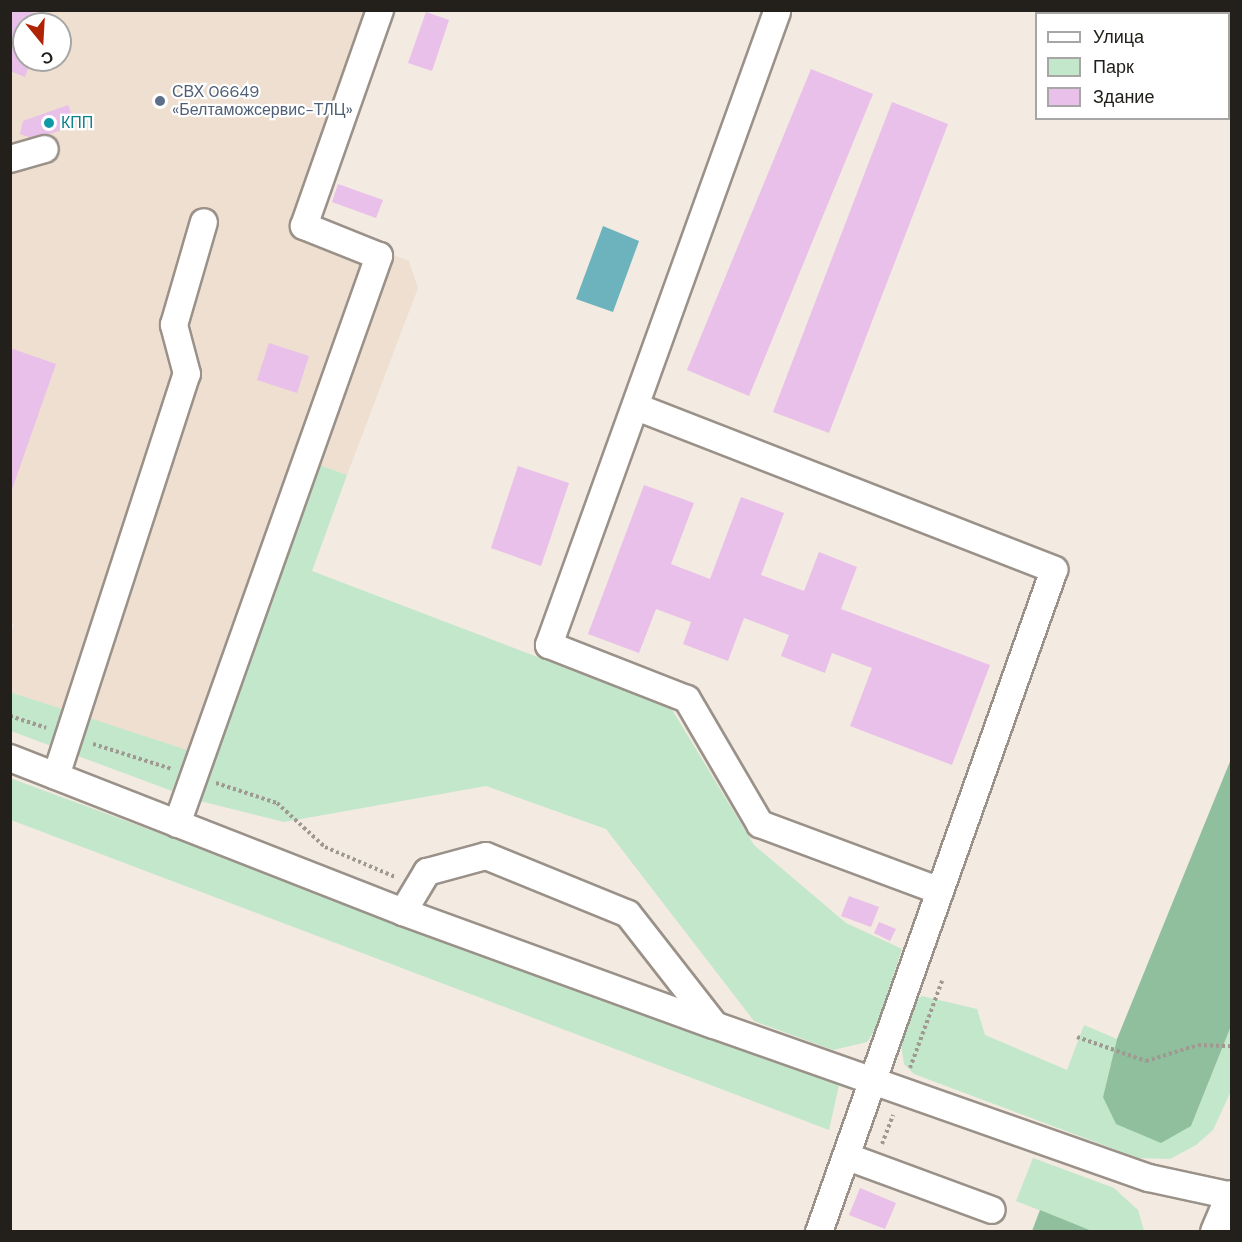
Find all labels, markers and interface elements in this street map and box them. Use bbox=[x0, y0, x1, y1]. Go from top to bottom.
north arrow bbox=[12, 12, 72, 72]
legend bbox=[1035, 12, 1230, 120]
text: Улица bbox=[1093, 25, 1144, 49]
text: С bbox=[38, 46, 56, 69]
text: Парк bbox=[1093, 55, 1134, 79]
place label: СВХ 06649 «Белтаможсервис-ТЛЦ» bbox=[172, 82, 353, 120]
text: Здание bbox=[1093, 85, 1154, 109]
marker: СВХ 06649 «Белтаможсервис-ТЛЦ» bbox=[153, 94, 167, 108]
place label: КПП bbox=[61, 113, 93, 133]
marker: КПП bbox=[42, 116, 56, 130]

